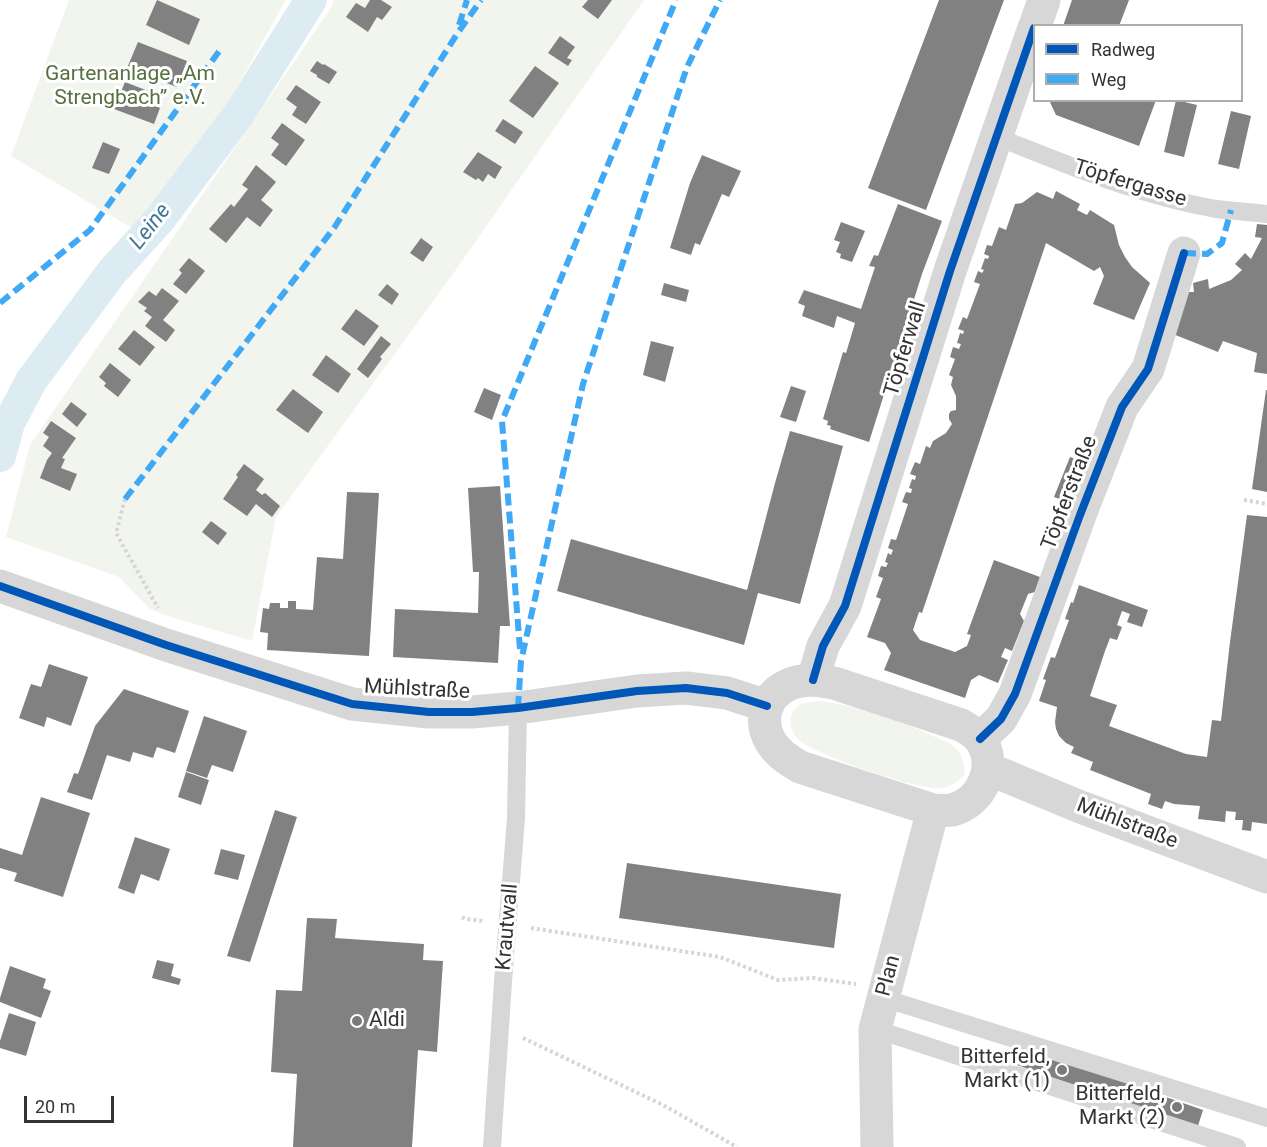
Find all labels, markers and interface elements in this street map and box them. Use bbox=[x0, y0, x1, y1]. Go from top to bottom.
legend bbox=[1033, 24, 1243, 102]
text: Radweg bbox=[1091, 39, 1155, 60]
park label: Gartenanlage „Am Strengbach” e.V. bbox=[45, 62, 215, 112]
text: Weg bbox=[1091, 69, 1126, 90]
street label: Töpfergasse bbox=[1071, 155, 1189, 213]
water label: Leine bbox=[125, 199, 177, 255]
street label: Töpferwall bbox=[880, 298, 932, 400]
street label: Töpferstraße bbox=[1037, 432, 1103, 554]
street label: Mühlstraße bbox=[363, 675, 471, 705]
street label: Mühlstraße bbox=[1073, 793, 1181, 855]
street label: Krautwall bbox=[492, 882, 524, 972]
street label: Plan bbox=[871, 953, 907, 999]
place label: Aldi bbox=[369, 1008, 405, 1034]
marker: Aldi bbox=[350, 1014, 364, 1028]
place label: Bitterfeld, Markt (1) bbox=[960, 1045, 1050, 1095]
marker: Bitterfeld, Markt (1) bbox=[1055, 1063, 1069, 1077]
place label: Bitterfeld, Markt (2) bbox=[1075, 1082, 1165, 1132]
scale bar bbox=[27, 1084, 117, 1122]
text: 20 m bbox=[35, 1096, 75, 1117]
marker: Bitterfeld, Markt (2) bbox=[1170, 1100, 1184, 1114]

